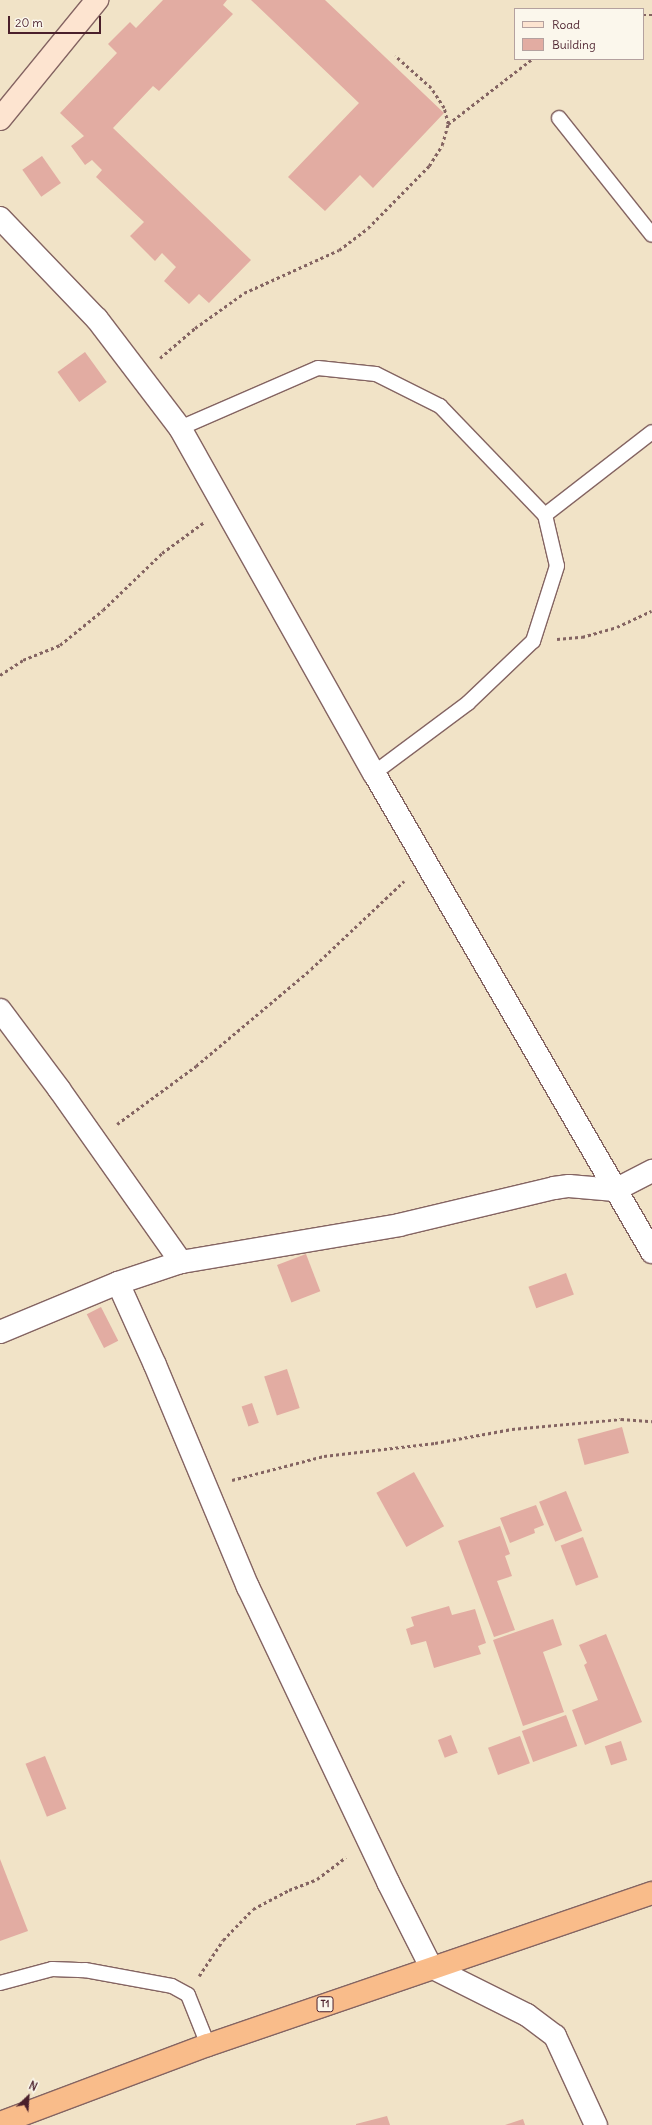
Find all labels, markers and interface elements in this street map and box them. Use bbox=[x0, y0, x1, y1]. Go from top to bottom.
scale bar bbox=[10, 8, 103, 34]
legend bbox=[514, 8, 644, 60]
text: 20 m bbox=[15, 15, 43, 30]
text: Road bbox=[552, 17, 580, 32]
text: Building bbox=[552, 37, 596, 52]
road number: T1 bbox=[316, 1996, 334, 2012]
north arrow bbox=[8, 2077, 48, 2117]
text: N bbox=[27, 2078, 39, 2094]

